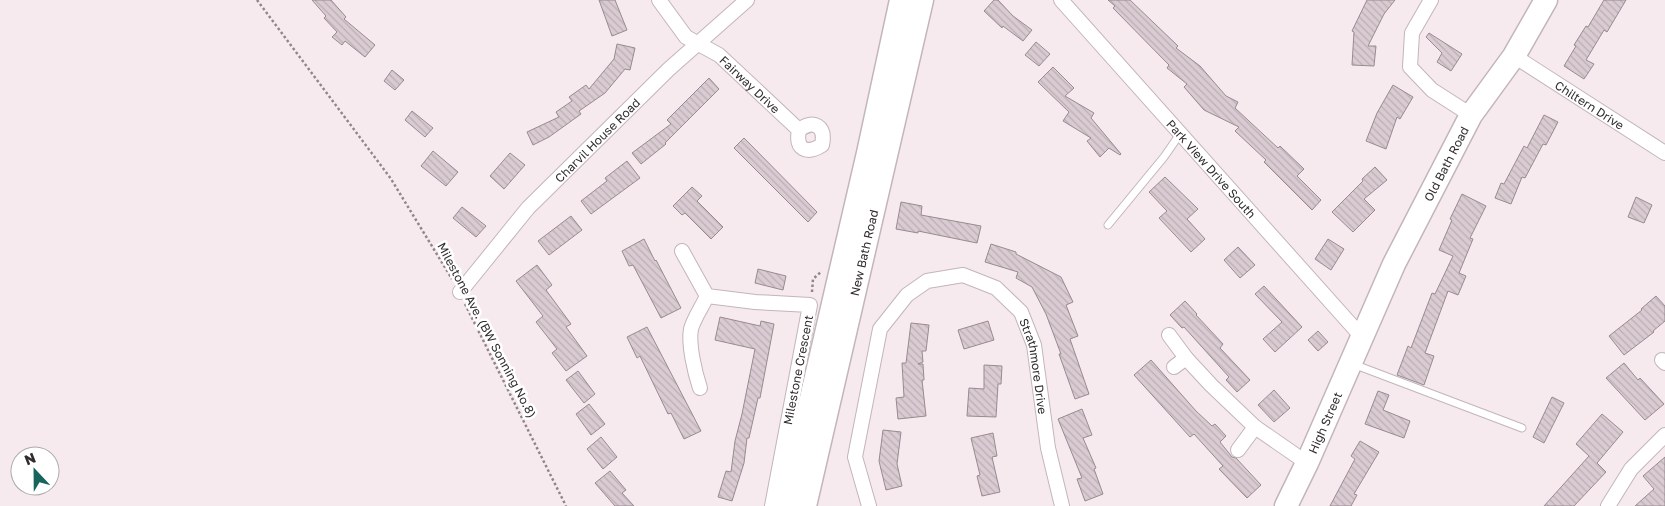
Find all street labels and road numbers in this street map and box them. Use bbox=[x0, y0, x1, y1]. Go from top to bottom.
street label: Fairway Drive bbox=[717, 52, 783, 116]
street label: Chiltern Drive bbox=[1552, 77, 1627, 132]
street label: Charvil House Road bbox=[551, 95, 643, 185]
street label: Park View Drive South bbox=[1164, 116, 1259, 221]
street label: Old Bath Road bbox=[1420, 124, 1471, 204]
street label: New Bath Road bbox=[846, 208, 881, 297]
street label: Milestone Ave. (BW Sonning No.8) bbox=[434, 240, 540, 420]
street label: Milestone Crescent bbox=[780, 314, 816, 426]
street label: Strathmore Drive bbox=[1017, 316, 1051, 415]
street label: High Street bbox=[1305, 389, 1345, 456]

